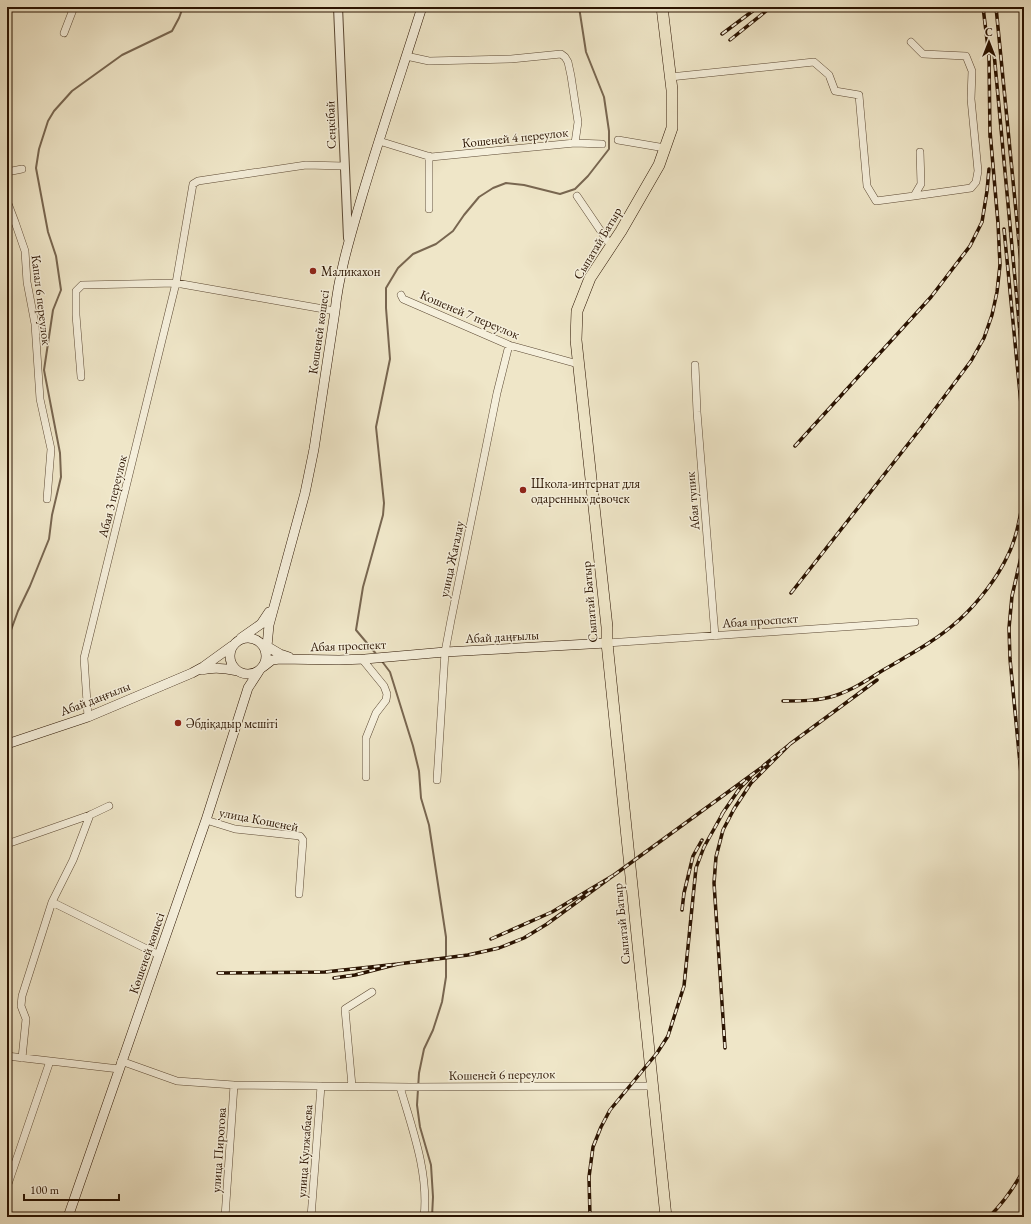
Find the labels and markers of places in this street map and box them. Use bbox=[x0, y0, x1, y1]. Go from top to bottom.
place label: Маликахон bbox=[321, 263, 381, 280]
marker: Маликахон bbox=[308, 266, 318, 276]
place label: Школа-интернат для одаренных девочек bbox=[531, 475, 640, 507]
marker: Школа-интернат для одаренных девочек bbox=[518, 485, 528, 495]
place label: Әбдіқадыр мешіті bbox=[186, 715, 278, 732]
marker: Әбдіқадыр мешіті bbox=[173, 718, 183, 728]

